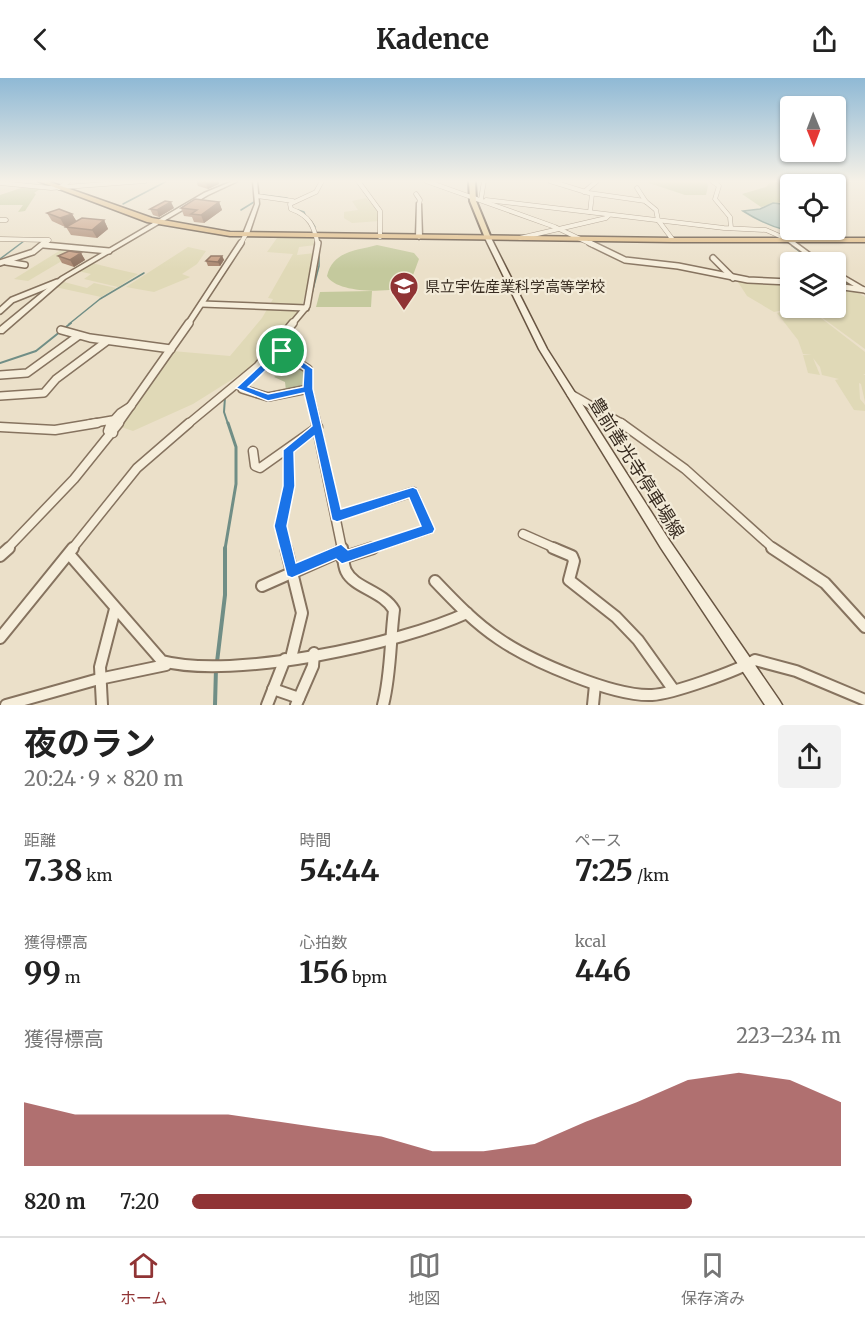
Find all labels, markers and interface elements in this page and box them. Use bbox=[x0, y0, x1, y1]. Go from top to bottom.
text: Kadence bbox=[376, 22, 489, 56]
icon: back bbox=[24, 23, 57, 56]
icon: share bbox=[808, 23, 841, 56]
north arrow bbox=[780, 96, 846, 162]
map controls bbox=[780, 96, 846, 318]
button: locate bbox=[780, 174, 846, 240]
button: layers bbox=[780, 252, 846, 318]
school or university icon: 県立宇佐産業科学高等学校 bbox=[388, 270, 420, 312]
place label: 県立宇佐産業科学高等学校 bbox=[425, 277, 605, 296]
pin bbox=[256, 325, 307, 376]
icon: arrive bbox=[265, 334, 298, 367]
street label: 豊前善光寺停車場線 bbox=[584, 393, 690, 543]
text: 夜のラン bbox=[24, 723, 156, 764]
button: share bbox=[778, 725, 841, 788]
text: 20:24 · 9 × 820 m bbox=[24, 766, 183, 791]
text: 距離 bbox=[24, 830, 56, 850]
text: 時間 bbox=[299, 830, 331, 850]
text: ペース bbox=[575, 830, 622, 850]
text: 7.38 bbox=[24, 851, 83, 889]
text: 54:44 bbox=[299, 851, 379, 889]
text: 7:25 bbox=[575, 851, 633, 889]
text: km bbox=[83, 865, 112, 885]
text: /km bbox=[633, 865, 669, 885]
text: kcal bbox=[575, 931, 606, 951]
text: 獲得標高 bbox=[24, 932, 88, 952]
text: 心拍数 bbox=[299, 932, 347, 952]
text: 446 bbox=[575, 951, 631, 989]
text: 99 bbox=[24, 953, 61, 991]
text: 156 bbox=[299, 953, 348, 991]
text: m bbox=[61, 967, 81, 987]
text: bpm bbox=[348, 967, 387, 987]
text: 223–234 m bbox=[736, 1023, 841, 1048]
text: 獲得標高 bbox=[24, 1026, 104, 1051]
text: 820 m bbox=[24, 1189, 86, 1214]
text: 7:20 bbox=[120, 1189, 159, 1214]
tab: ホーム bbox=[120, 1249, 168, 1309]
tab: 地図 bbox=[408, 1249, 441, 1309]
tab: 保存済み bbox=[681, 1249, 745, 1309]

